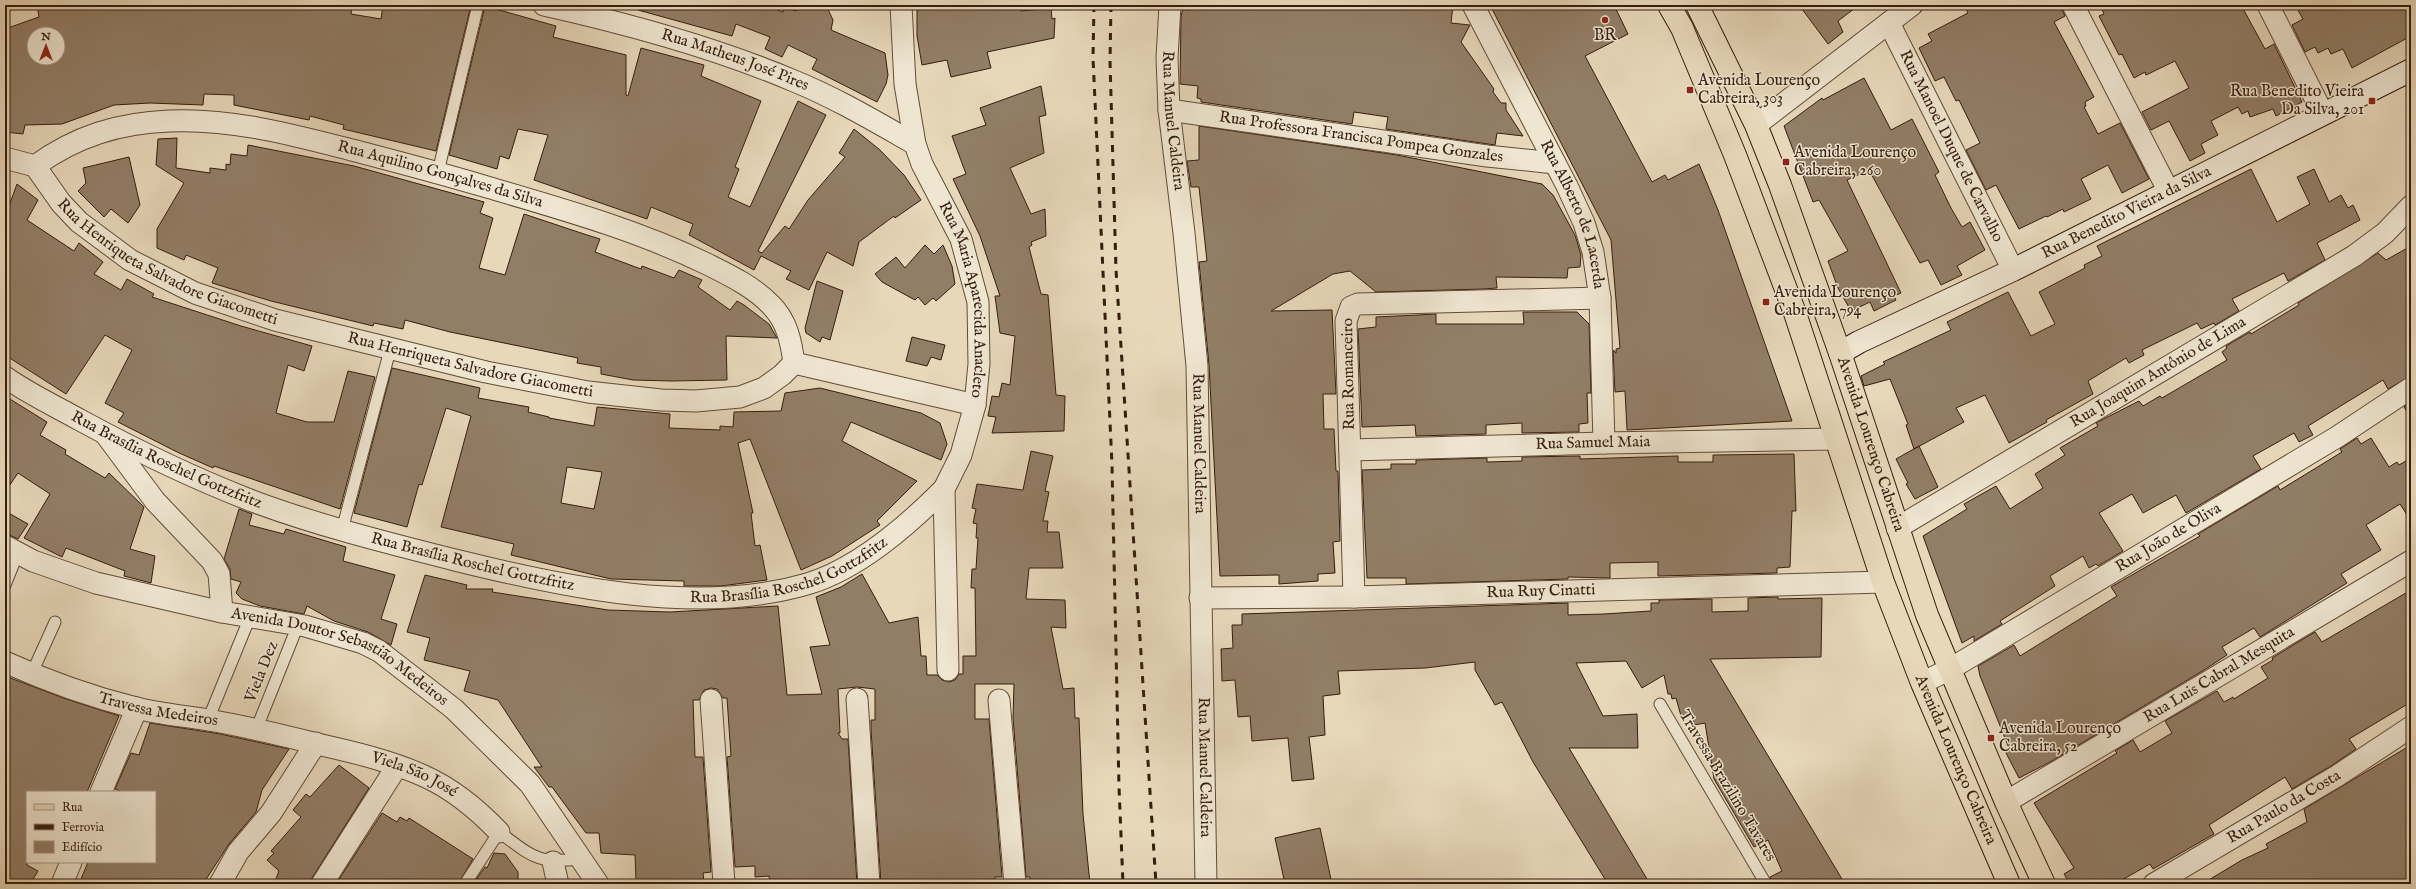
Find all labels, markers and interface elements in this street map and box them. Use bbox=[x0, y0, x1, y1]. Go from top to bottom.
marker: BR bbox=[1600, 15, 1610, 25]
street label: Rua Matheus José Pires bbox=[659, 25, 812, 96]
north arrow bbox=[26, 26, 66, 66]
place label: BR bbox=[1594, 26, 1617, 46]
text: N bbox=[40, 30, 51, 44]
street label: Rua Manoel Duque de Carvalho bbox=[1894, 47, 2008, 246]
street label: Rua Manuel Caldeira bbox=[1157, 50, 1189, 192]
place label: Avenida Lourenço Cabreira, 303 bbox=[1697, 71, 1821, 109]
place label: Rua Benedito Vieira Da Silva, 201 bbox=[2230, 82, 2364, 120]
marker: Avenida Lourenço Cabreira, 303 bbox=[1685, 85, 1695, 95]
marker: Rua Benedito Vieira Da Silva, 201 bbox=[2367, 96, 2377, 106]
street label: Rua Professora Francisca Pompea Gonzales bbox=[1218, 107, 1504, 168]
street label: Rua Aquilino Gonçalves da Silva bbox=[335, 137, 545, 213]
street label: Rua Alberto de Lacerda bbox=[1535, 137, 1609, 290]
place label: Avenida Lourenço Cabreira, 260 bbox=[1793, 143, 1917, 181]
marker: Avenida Lourenço Cabreira, 260 bbox=[1781, 157, 1791, 167]
street label: Rua Benedito Vieira da Silva bbox=[2038, 162, 2215, 264]
street label: Rua Henriqueta Salvadore Giacometti bbox=[52, 195, 280, 330]
street label: Rua Maria Aparecida Anacleto bbox=[933, 198, 989, 399]
place label: Avenida Lourenço Cabreira, 794 bbox=[1773, 283, 1897, 321]
marker: Avenida Lourenço Cabreira, 794 bbox=[1761, 297, 1771, 307]
street label: Rua Joaquim Antônio de Lima bbox=[2067, 312, 2250, 433]
street label: Rua Romanceiro bbox=[1338, 317, 1360, 430]
street label: Rua Henriqueta Salvadore Giacometti bbox=[345, 328, 594, 402]
street label: Avenida Lourenço Cabreira bbox=[1832, 353, 1909, 534]
street label: Rua Manuel Caldeira bbox=[1187, 373, 1210, 514]
street label: Rua Brasília Roschel Gottzfritz bbox=[67, 407, 265, 514]
street label: Rua Samuel Maia bbox=[1535, 432, 1651, 455]
street label: Rua João de Oliva bbox=[2112, 499, 2225, 577]
street label: Rua Brasília Roschel Gottzfritz bbox=[369, 529, 576, 596]
street label: Rua Brasília Roschel Gottzfritz bbox=[690, 533, 892, 608]
street label: Rua Ruy Cinatti bbox=[1486, 580, 1596, 603]
street label: Avenida Doutor Sebastião Medeiros bbox=[229, 604, 452, 711]
street label: Rua Luis Cabral Mesquita bbox=[2140, 623, 2298, 728]
street label: Viela Dez bbox=[240, 638, 283, 707]
street label: Avenida Lourenço Cabreira bbox=[1910, 671, 2001, 848]
street label: Travessa Medeiros bbox=[96, 688, 220, 732]
street label: Rua Manuel Caldeira bbox=[1193, 697, 1215, 838]
street label: Travessa Brazilino Tavares bbox=[1674, 707, 1780, 866]
place label: Avenida Lourenço Cabreira, 52 bbox=[1998, 719, 2122, 757]
marker: Avenida Lourenço Cabreira, 52 bbox=[1986, 733, 1996, 743]
street label: Viela São José bbox=[368, 748, 461, 802]
street label: Rua Paulo da Costa bbox=[2224, 766, 2345, 849]
legend bbox=[26, 791, 156, 863]
text: Rua bbox=[62, 800, 83, 815]
text: Ferrovia bbox=[62, 820, 105, 835]
text: Edifício bbox=[62, 840, 103, 855]

